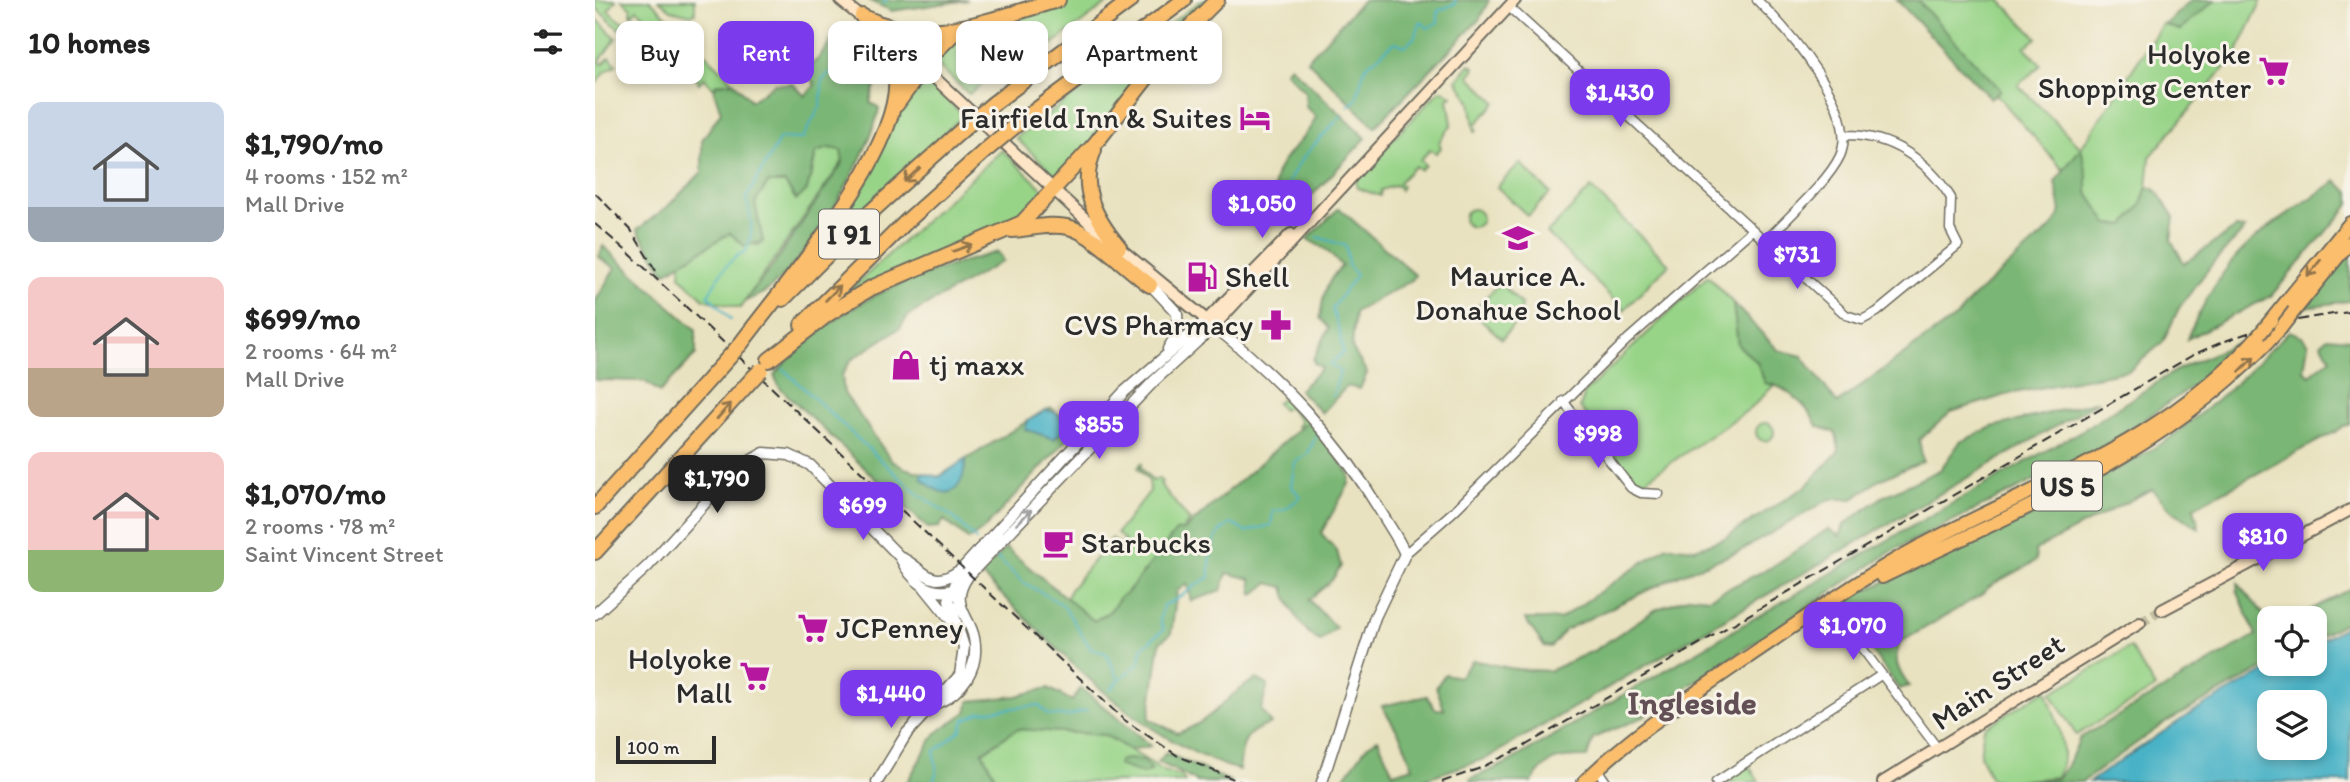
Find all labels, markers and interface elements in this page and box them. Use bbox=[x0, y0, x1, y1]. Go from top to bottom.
chip: Buy bbox=[616, 21, 704, 84]
chip: Rent bbox=[718, 21, 814, 84]
chip: Filters bbox=[828, 21, 942, 84]
chip: New bbox=[956, 21, 1048, 84]
chip: Apartment bbox=[1062, 21, 1222, 84]
icon: filters bbox=[529, 23, 567, 61]
text: 10 homes bbox=[28, 24, 151, 61]
place label: Holyoke Shopping Center bbox=[2038, 35, 2252, 106]
supermarket icon: Holyoke Shopping Center bbox=[2257, 54, 2291, 88]
pin: $1,430 bbox=[1563, 69, 1677, 129]
text: $1,430 bbox=[1586, 78, 1654, 106]
place label: Fairfield Inn & Suites bbox=[960, 99, 1232, 136]
hotel icon: Fairfield Inn & Suites bbox=[1238, 101, 1272, 135]
text: $1,790/mo bbox=[245, 125, 383, 162]
icon: home bbox=[84, 130, 168, 214]
text: 4 rooms · 152 m² bbox=[245, 162, 408, 190]
one-way arrow bbox=[904, 166, 921, 183]
pin: $1,050 bbox=[1205, 180, 1319, 240]
text: $1,050 bbox=[1228, 189, 1296, 217]
text: Mall Drive bbox=[245, 190, 345, 218]
road number: I 91 bbox=[819, 210, 879, 258]
school or university icon: Maurice A. Donahue School bbox=[1501, 221, 1535, 255]
pin: $731 bbox=[1756, 232, 1838, 291]
text: $731 bbox=[1774, 240, 1820, 268]
one-way arrow bbox=[951, 241, 973, 254]
place label: Maurice A. Donahue School bbox=[1415, 257, 1622, 328]
place label: Shell bbox=[1225, 258, 1290, 295]
one-way arrow bbox=[2307, 258, 2322, 276]
fuel station icon: Shell bbox=[1185, 260, 1219, 294]
one-way arrow bbox=[824, 284, 841, 301]
text: $699/mo bbox=[245, 300, 361, 337]
icon: home bbox=[84, 305, 168, 389]
place label: CVS Pharmacy bbox=[1064, 306, 1253, 343]
pharmacy icon: CVS Pharmacy bbox=[1259, 308, 1293, 342]
text: 2 rooms · 64 m² bbox=[245, 337, 397, 365]
place label: tj maxx bbox=[929, 346, 1024, 383]
shop icon: tj maxx bbox=[889, 348, 923, 382]
one-way arrow bbox=[2238, 356, 2255, 373]
text: Mall Drive bbox=[245, 365, 345, 393]
one-way arrow bbox=[716, 402, 732, 420]
pin: $855 bbox=[1058, 402, 1140, 461]
text: $855 bbox=[1075, 410, 1123, 438]
pin: $998 bbox=[1557, 410, 1639, 470]
text: $998 bbox=[1574, 419, 1622, 447]
pin: $1,790 bbox=[660, 456, 774, 515]
road number: US 5 bbox=[2032, 462, 2102, 510]
text: $1,790 bbox=[684, 464, 750, 492]
text: $1,070/mo bbox=[245, 475, 386, 512]
icon: home bbox=[84, 480, 168, 564]
pin: $699 bbox=[822, 482, 904, 542]
text: $699 bbox=[839, 491, 887, 519]
one-way arrow bbox=[1015, 509, 1032, 526]
text: 2 rooms · 78 m² bbox=[245, 512, 395, 540]
pin: $810 bbox=[2222, 514, 2304, 573]
text: $810 bbox=[2238, 522, 2288, 550]
place label: Starbucks bbox=[1081, 524, 1211, 561]
cafe icon: Starbucks bbox=[1041, 526, 1075, 560]
text: Saint Vincent Street bbox=[245, 540, 444, 568]
pin: $1,070 bbox=[1796, 602, 1910, 662]
map controls bbox=[2257, 606, 2327, 760]
button: locate bbox=[2257, 606, 2327, 676]
place label: JCPenney bbox=[836, 609, 963, 646]
supermarket icon: JCPenney bbox=[796, 611, 830, 645]
text: $1,070 bbox=[1819, 611, 1887, 639]
street label: Main Street bbox=[1924, 625, 2071, 738]
place label: Holyoke Mall bbox=[628, 640, 732, 711]
supermarket icon: Holyoke Mall bbox=[738, 659, 772, 693]
pin: $1,440 bbox=[834, 670, 948, 730]
text: $1,440 bbox=[856, 679, 926, 707]
district label: Ingleside bbox=[1627, 683, 1757, 722]
button: layers bbox=[2257, 690, 2327, 760]
scale bar bbox=[616, 733, 716, 765]
text: 100 m bbox=[627, 736, 679, 759]

